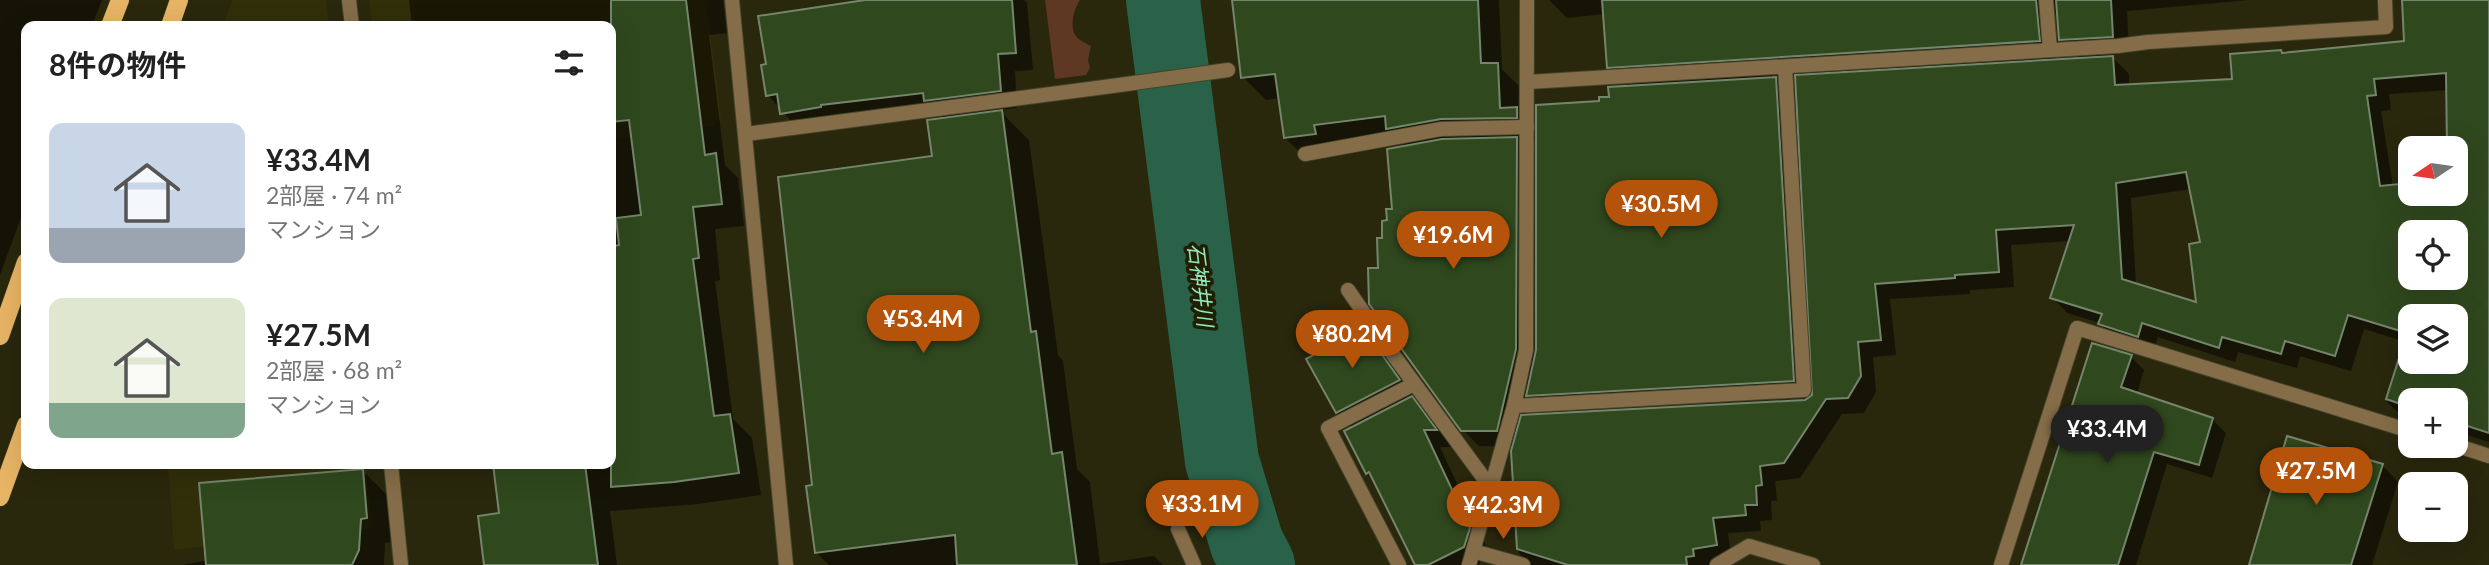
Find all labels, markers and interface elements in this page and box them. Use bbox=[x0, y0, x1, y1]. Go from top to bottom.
icon: filters bbox=[550, 44, 588, 82]
text: 8件の物件 bbox=[49, 46, 186, 82]
north arrow bbox=[2398, 136, 2468, 206]
map controls bbox=[2398, 136, 2468, 542]
text: ¥33.4M bbox=[266, 141, 371, 177]
icon: home bbox=[105, 151, 189, 235]
pin: ¥30.5M bbox=[1604, 180, 1718, 240]
text: 2部屋 · 74 m² bbox=[266, 181, 402, 209]
text: ¥30.5M bbox=[1621, 189, 1701, 217]
pin: ¥19.6M bbox=[1396, 212, 1510, 271]
text: マンション bbox=[266, 215, 381, 243]
text: ¥19.6M bbox=[1413, 220, 1493, 248]
button: locate bbox=[2398, 220, 2468, 290]
water label: 石神井川 bbox=[1184, 242, 1219, 330]
pin: ¥53.4M bbox=[866, 296, 980, 355]
text: ¥53.4M bbox=[883, 304, 963, 332]
button: layers bbox=[2398, 304, 2468, 374]
pin: ¥80.2M bbox=[1295, 310, 1409, 370]
text: ¥27.5M bbox=[266, 316, 371, 352]
text: ¥80.2M bbox=[1312, 319, 1392, 347]
icon: home bbox=[105, 326, 189, 410]
text: 2部屋 · 68 m² bbox=[266, 356, 402, 384]
button: + bbox=[2398, 388, 2468, 458]
text: マンション bbox=[266, 390, 381, 418]
pin: ¥33.4M bbox=[2050, 406, 2164, 465]
text: ¥33.4M bbox=[2067, 414, 2147, 442]
pin: ¥27.5M bbox=[2259, 448, 2373, 507]
text: ¥27.5M bbox=[2276, 456, 2356, 484]
button: − bbox=[2398, 472, 2468, 542]
pin: ¥33.1M bbox=[1145, 480, 1259, 540]
pin: ¥42.3M bbox=[1446, 482, 1560, 541]
text: ¥33.1M bbox=[1162, 489, 1242, 517]
text: ¥42.3M bbox=[1463, 490, 1543, 518]

